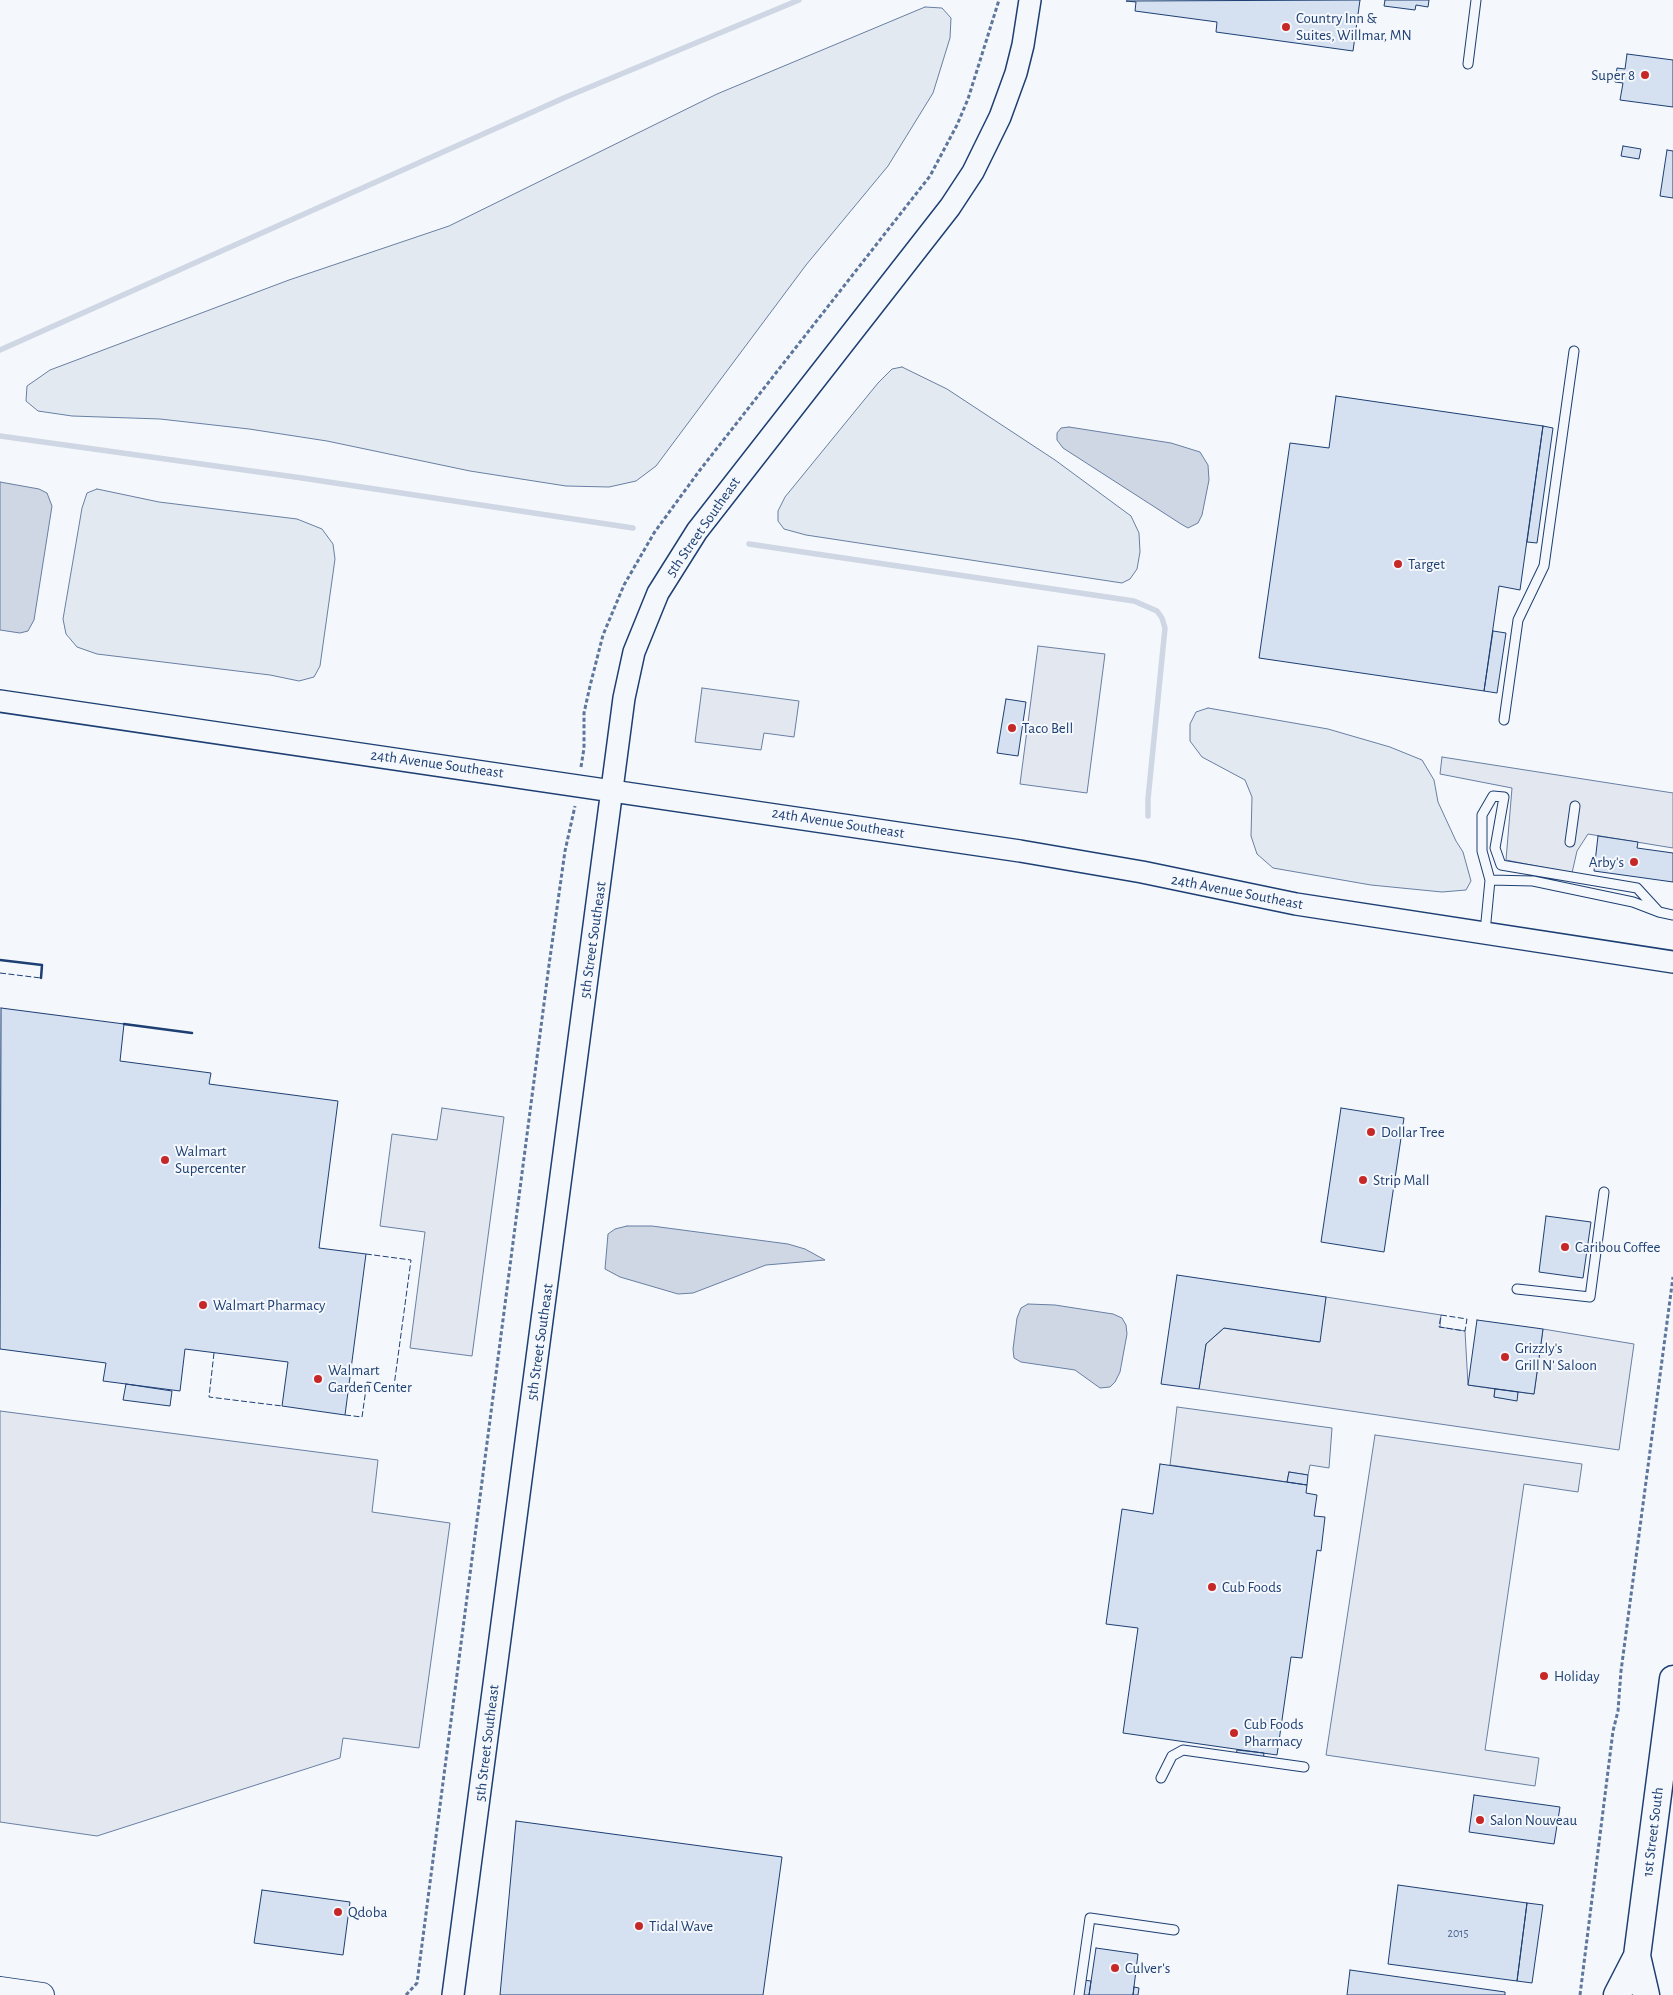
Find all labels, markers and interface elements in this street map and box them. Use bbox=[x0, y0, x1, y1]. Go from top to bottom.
place label: Country Inn & Suites, Willmar, MN bbox=[1296, 9, 1412, 44]
marker: Country Inn & Suites, Willmar, MN bbox=[1280, 21, 1292, 33]
place label: Super 8 bbox=[1591, 66, 1635, 84]
marker: Super 8 bbox=[1639, 69, 1651, 81]
street label: 5th Street Southeast bbox=[662, 474, 744, 580]
place label: Target bbox=[1408, 555, 1445, 573]
marker: Target bbox=[1392, 558, 1404, 570]
place label: Taco Bell bbox=[1022, 719, 1073, 737]
marker: Taco Bell bbox=[1006, 722, 1018, 734]
street label: 24th Avenue Southeast bbox=[369, 746, 505, 782]
street label: 24th Avenue Southeast bbox=[770, 804, 906, 842]
place label: Arby's bbox=[1589, 853, 1624, 871]
marker: Arby's bbox=[1628, 856, 1640, 868]
street label: 24th Avenue Southeast bbox=[1170, 870, 1304, 914]
street label: 5th Street Southeast bbox=[576, 880, 610, 1000]
place label: Dollar Tree bbox=[1381, 1123, 1445, 1141]
marker: Dollar Tree bbox=[1365, 1126, 1377, 1138]
place label: Walmart Supercenter bbox=[175, 1142, 246, 1177]
marker: Walmart Supercenter bbox=[159, 1154, 171, 1166]
place label: Strip Mall bbox=[1373, 1171, 1429, 1189]
marker: Strip Mall bbox=[1357, 1174, 1369, 1186]
place label: Caribou Coffee bbox=[1575, 1238, 1660, 1256]
marker: Caribou Coffee bbox=[1559, 1241, 1571, 1253]
street label: 5th Street Southeast bbox=[523, 1282, 557, 1402]
place label: Walmart Pharmacy bbox=[213, 1296, 325, 1314]
marker: Walmart Pharmacy bbox=[197, 1299, 209, 1311]
place label: Grizzly's Grill N' Saloon bbox=[1515, 1339, 1597, 1374]
marker: Grizzly's Grill N' Saloon bbox=[1499, 1351, 1511, 1363]
place label: Walmart Garden Center bbox=[328, 1361, 412, 1396]
marker: Walmart Garden Center bbox=[312, 1373, 324, 1385]
place label: Cub Foods bbox=[1222, 1578, 1281, 1596]
marker: Cub Foods bbox=[1206, 1581, 1218, 1593]
place label: Holiday bbox=[1554, 1667, 1600, 1685]
marker: Holiday bbox=[1538, 1670, 1550, 1682]
street label: 5th Street Southeast bbox=[471, 1684, 503, 1802]
place label: Cub Foods Pharmacy bbox=[1244, 1715, 1303, 1750]
marker: Cub Foods Pharmacy bbox=[1228, 1727, 1240, 1739]
street label: 1st Street South bbox=[1639, 1786, 1667, 1878]
place label: Salon Nouveau bbox=[1490, 1811, 1577, 1829]
marker: Salon Nouveau bbox=[1474, 1814, 1486, 1826]
place label: Qdoba bbox=[348, 1903, 387, 1921]
marker: Qdoba bbox=[332, 1906, 344, 1918]
place label: Tidal Wave bbox=[649, 1917, 713, 1935]
marker: Tidal Wave bbox=[633, 1920, 645, 1932]
house number: 2015 bbox=[1448, 1926, 1468, 1940]
place label: Culver's bbox=[1125, 1959, 1170, 1977]
marker: Culver's bbox=[1109, 1962, 1121, 1974]

